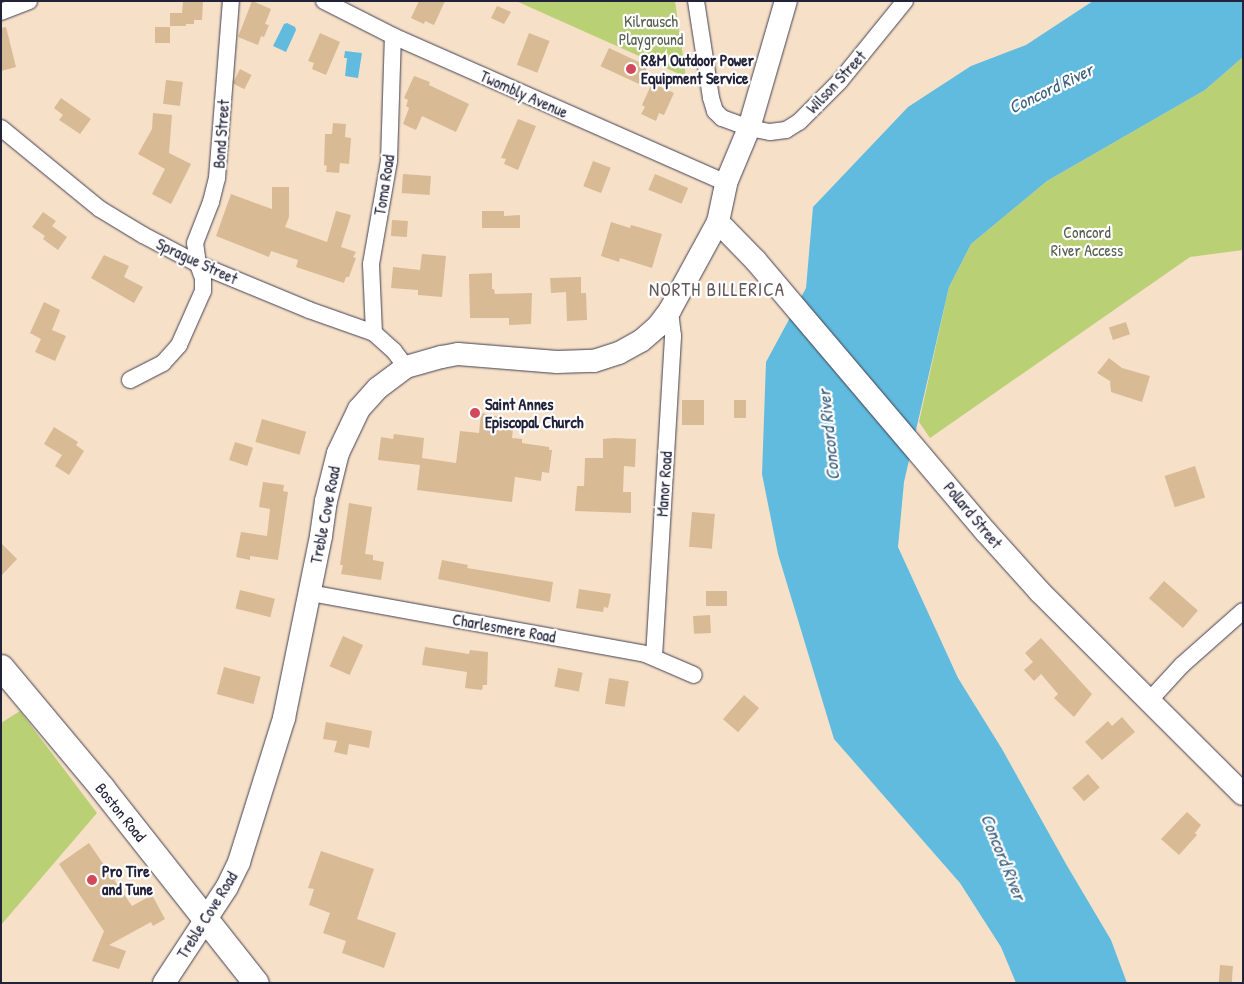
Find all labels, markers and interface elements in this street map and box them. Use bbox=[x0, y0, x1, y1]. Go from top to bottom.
park label: Kilrausch Playground bbox=[619, 11, 683, 49]
street label: Wilson Street bbox=[802, 47, 870, 117]
place label: R&M Outdoor Power Equipment Service bbox=[641, 50, 754, 88]
water label: Concord River bbox=[1005, 59, 1097, 119]
marker: R&M Outdoor Power Equipment Service bbox=[625, 63, 637, 75]
street label: Twombly Avenue bbox=[477, 66, 571, 122]
street label: Bond Street bbox=[209, 99, 233, 169]
street label: Toma Road bbox=[370, 153, 398, 217]
park label: Concord River Access bbox=[1051, 222, 1123, 260]
street label: Sprague Street bbox=[153, 234, 241, 288]
district label: NORTH BILLERICA bbox=[647, 279, 787, 301]
water label: Concord River bbox=[813, 389, 845, 481]
place label: Saint Annes Episcopal Church bbox=[485, 394, 583, 432]
marker: Saint Annes Episcopal Church bbox=[469, 407, 481, 419]
street label: Manor Road bbox=[652, 451, 676, 517]
street label: Treble Cove Road bbox=[306, 465, 344, 565]
street label: Pollard Street bbox=[940, 478, 1006, 552]
street label: Charlesmere Road bbox=[451, 609, 557, 647]
street label: Boston Road bbox=[92, 779, 150, 845]
water label: Concord River bbox=[976, 811, 1030, 903]
place label: Pro Tire and Tune bbox=[102, 861, 153, 899]
street label: Treble Cove Road bbox=[173, 868, 241, 962]
marker: Pro Tire and Tune bbox=[86, 874, 98, 886]

